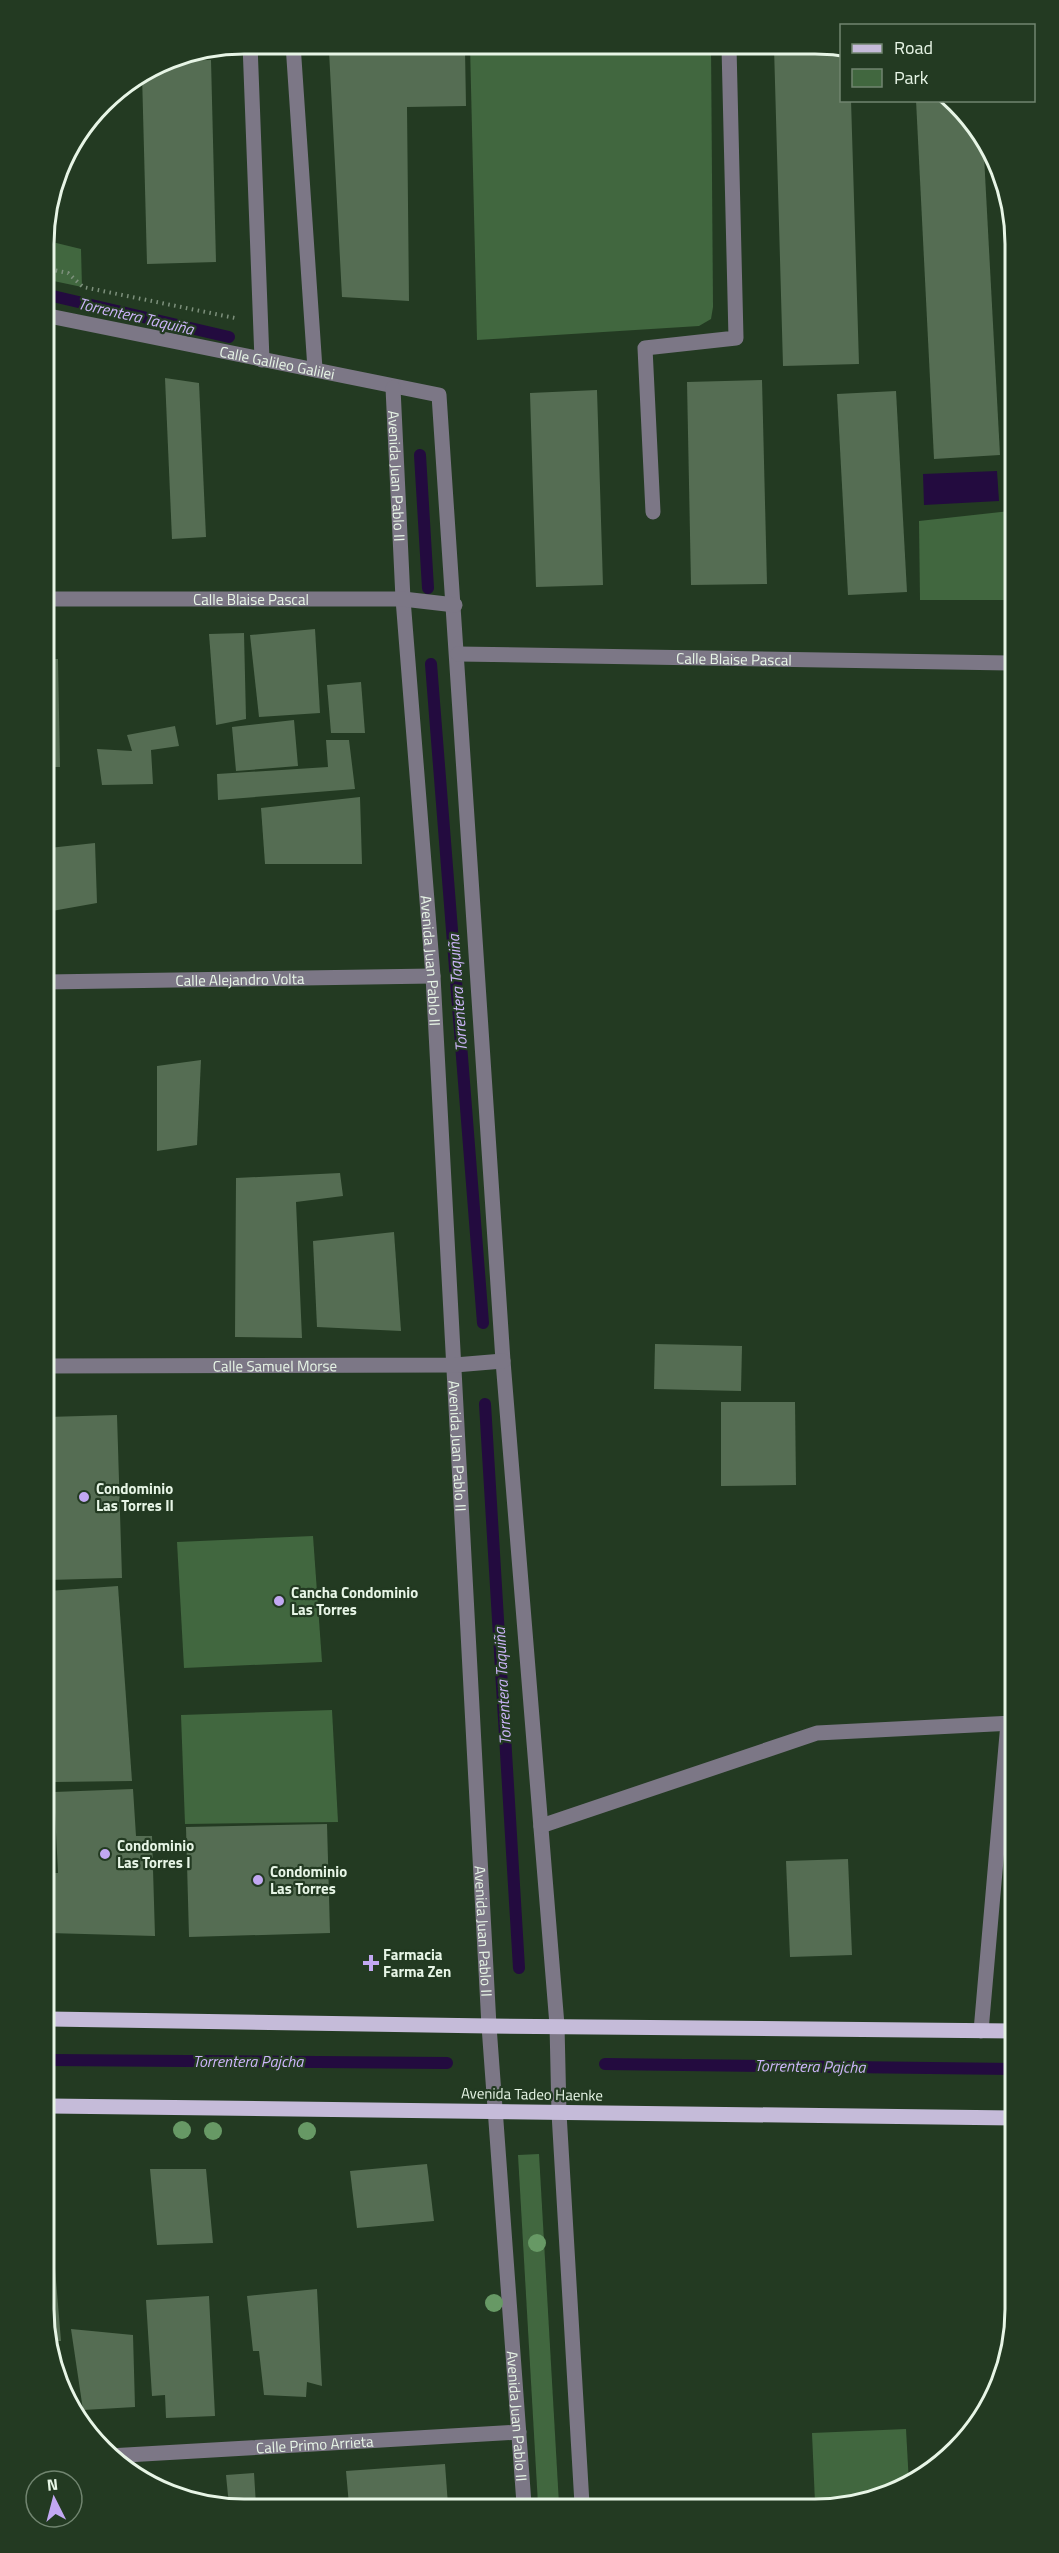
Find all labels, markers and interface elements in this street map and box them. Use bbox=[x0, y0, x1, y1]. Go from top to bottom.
legend bbox=[840, 24, 1035, 102]
text: Road bbox=[894, 34, 933, 61]
text: Park bbox=[894, 64, 929, 91]
water label: Torrentera Taquiña bbox=[76, 291, 197, 341]
street label: Calle Galileo Galilei bbox=[218, 339, 337, 385]
street label: Avenida Juan Pablo II bbox=[383, 410, 412, 542]
street label: Calle Blaise Pascal bbox=[193, 588, 309, 611]
street label: Calle Blaise Pascal bbox=[676, 646, 792, 671]
street label: Avenida Juan Pablo II bbox=[415, 894, 447, 1027]
water label: Torrentera Taquiña bbox=[441, 932, 473, 1053]
street label: Calle Alejandro Volta bbox=[175, 966, 305, 991]
street label: Calle Samuel Morse bbox=[213, 1354, 337, 1377]
street label: Avenida Juan Pablo II bbox=[443, 1380, 473, 1512]
place label: Condominio Las Torres II bbox=[96, 1477, 174, 1517]
marker: Condominio Las Torres II bbox=[77, 1490, 91, 1504]
place label: Cancha Condominio Las Torres bbox=[291, 1581, 418, 1621]
marker: Cancha Condominio Las Torres bbox=[272, 1594, 286, 1608]
water label: Torrentera Taquiña bbox=[487, 1626, 517, 1745]
place label: Condominio Las Torres I bbox=[117, 1834, 194, 1874]
marker: Condominio Las Torres I bbox=[98, 1847, 112, 1861]
place label: Condominio Las Torres bbox=[270, 1860, 347, 1900]
street label: Avenida Juan Pablo II bbox=[469, 1865, 499, 1997]
marker: Condominio Las Torres bbox=[251, 1873, 265, 1887]
place label: Farmacia Farma Zen bbox=[383, 1943, 451, 1983]
marker: Farmacia Farma Zen bbox=[364, 1956, 378, 1970]
water label: Torrentera Pajcha bbox=[193, 2049, 304, 2073]
water label: Torrentera Pajcha bbox=[754, 2053, 867, 2079]
street label: Avenida Tadeo Haenke bbox=[461, 2081, 603, 2107]
street label: Avenida Juan Pablo II bbox=[501, 2350, 534, 2482]
street label: Calle Primo Arrieta bbox=[255, 2429, 375, 2459]
north arrow bbox=[24, 2469, 84, 2529]
text: N bbox=[46, 2472, 59, 2497]

